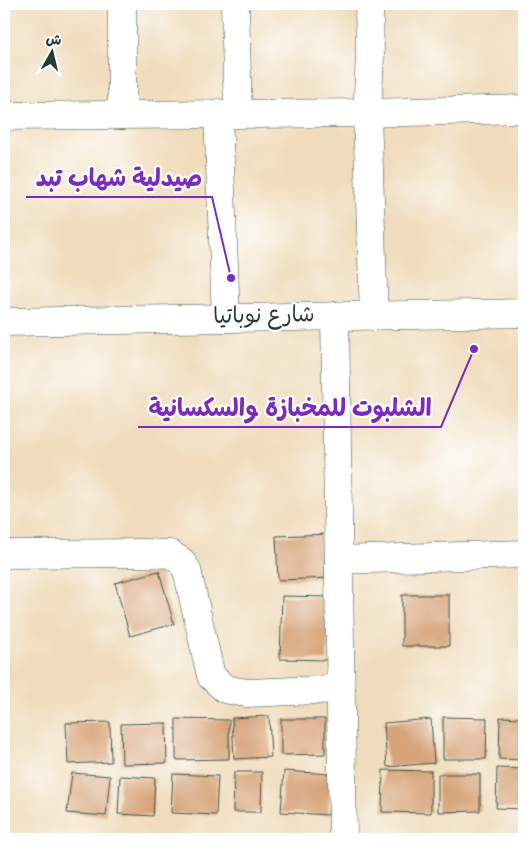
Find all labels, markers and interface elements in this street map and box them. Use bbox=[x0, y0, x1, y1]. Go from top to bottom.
north arrow bbox=[28, 28, 78, 78]
text: ش bbox=[45, 29, 63, 52]
callout: صيدلية شهاب تبد bbox=[26, 158, 212, 197]
text: صيدلية شهاب تبد bbox=[36, 163, 202, 198]
street label: شارع نوباتيا bbox=[213, 300, 315, 334]
callout: الشلبوت للمخبازة والسكسانية bbox=[138, 388, 441, 427]
text: الشلبوت للمخبازة والسكسانية bbox=[148, 393, 432, 428]

